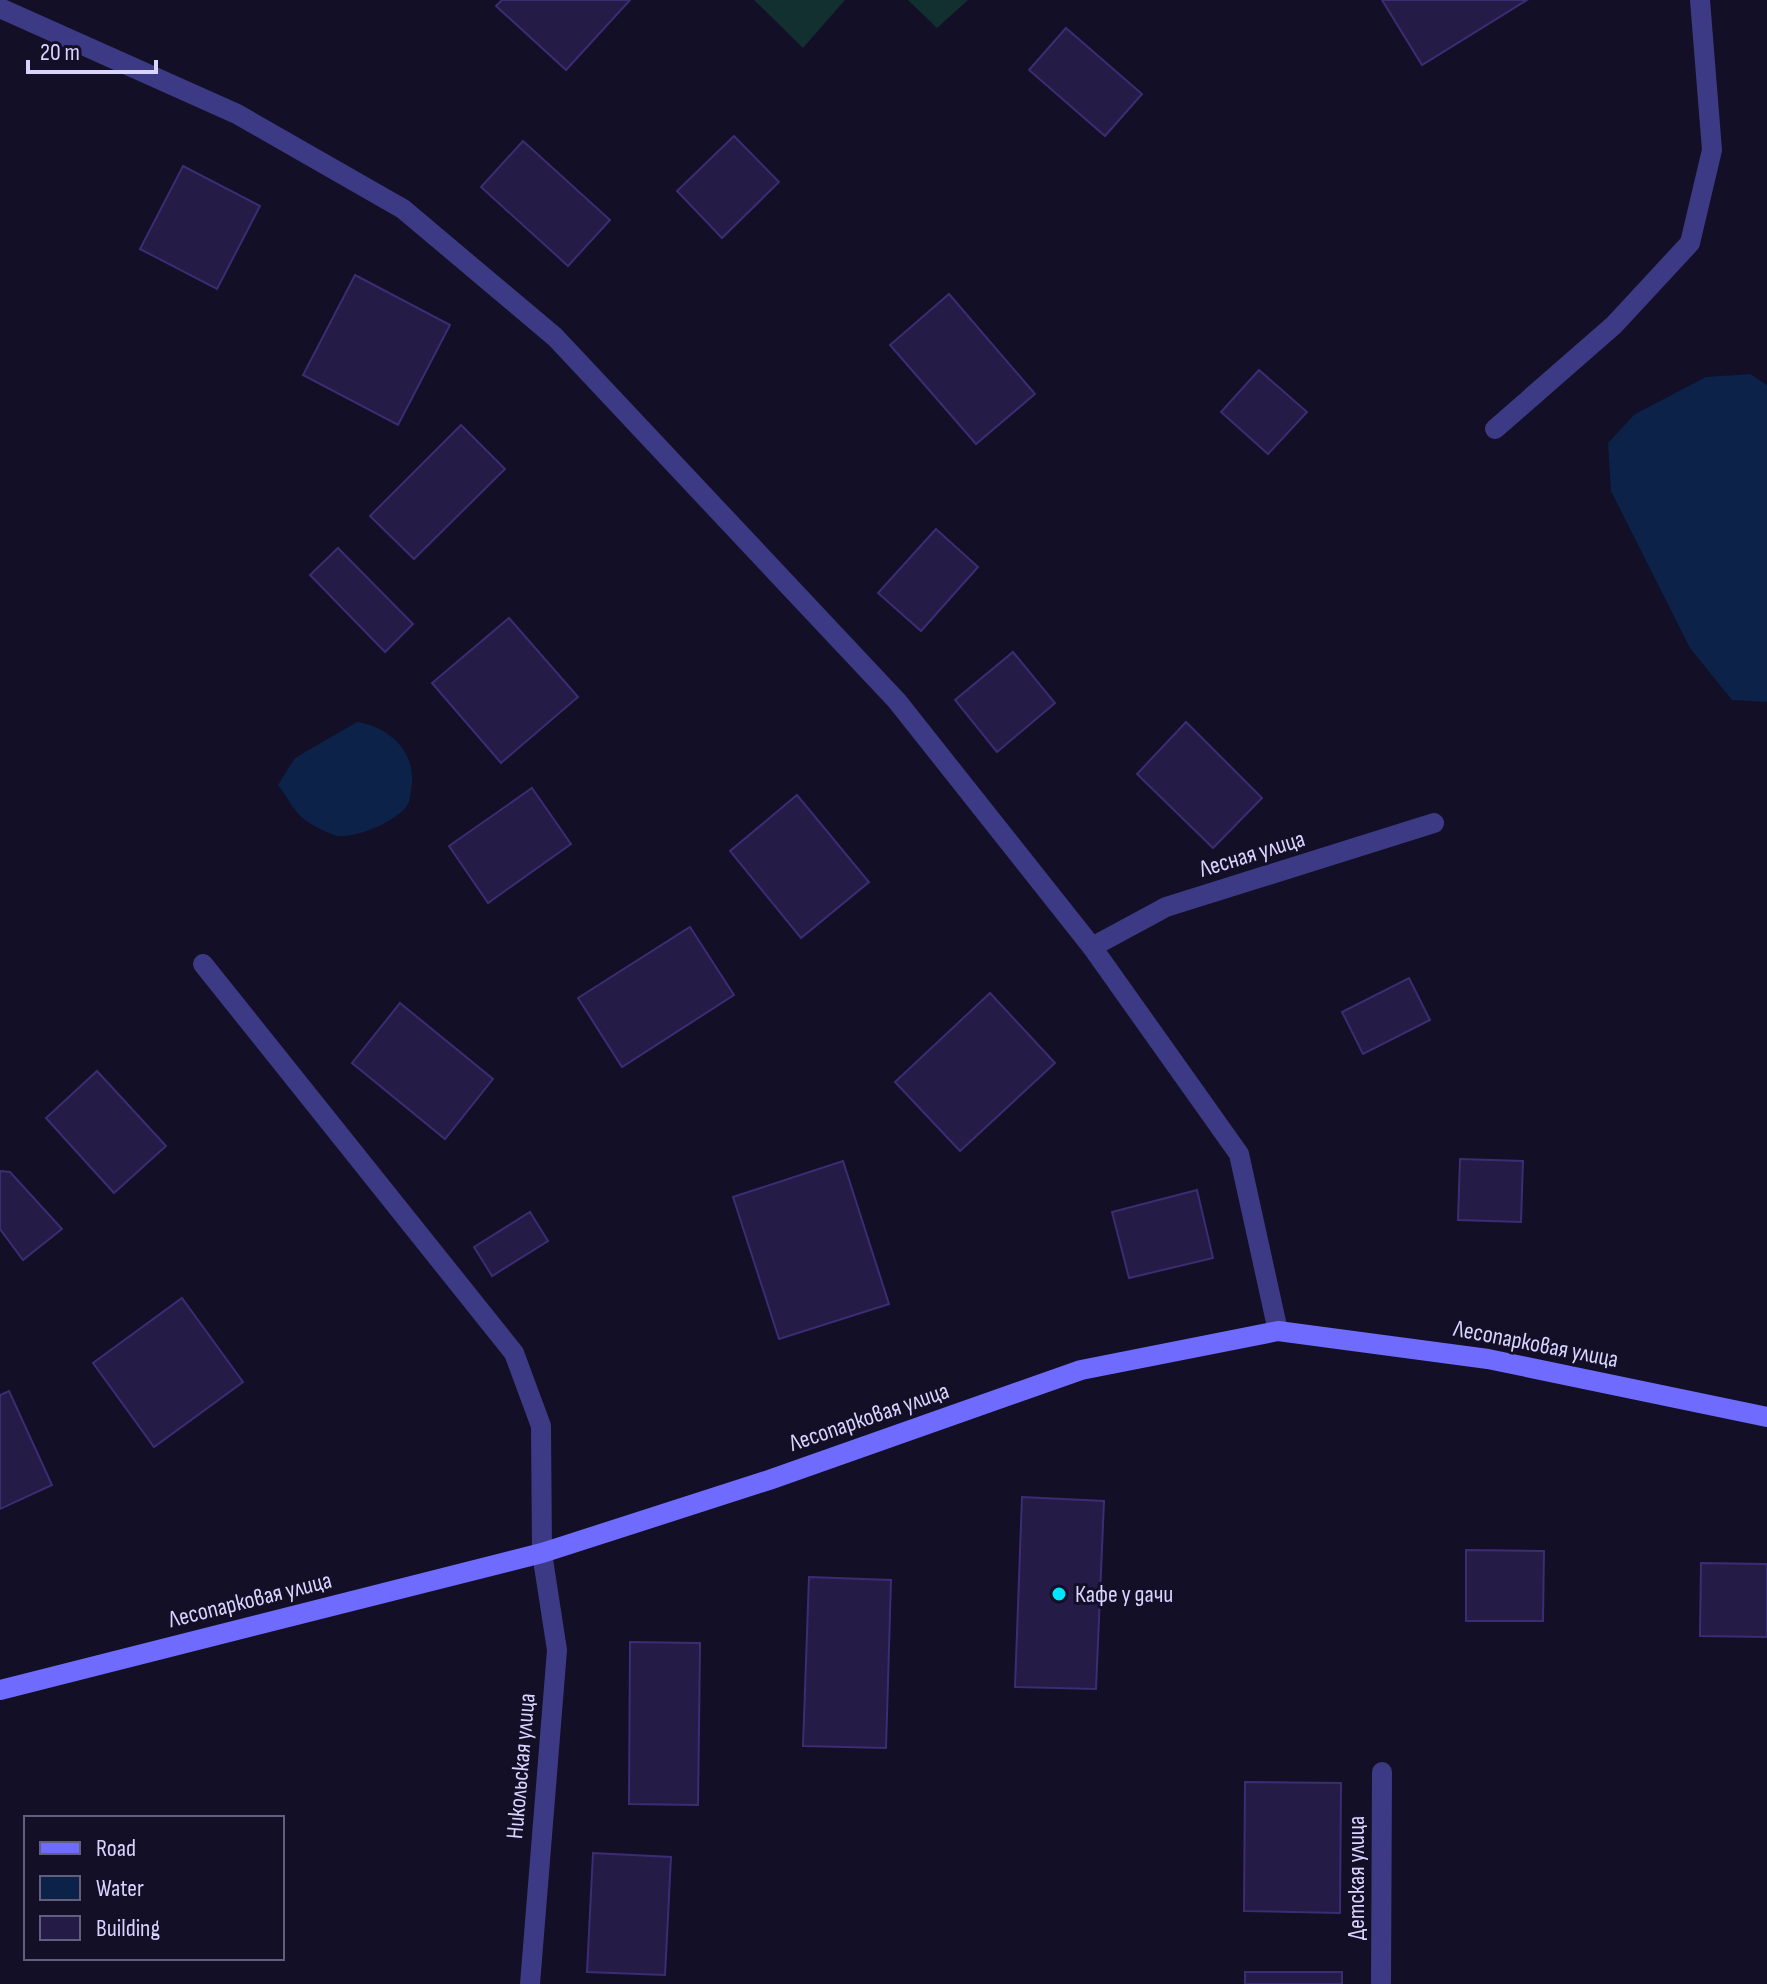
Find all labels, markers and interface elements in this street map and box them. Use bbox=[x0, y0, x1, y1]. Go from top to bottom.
scale bar bbox=[28, 24, 156, 74]
text: 20 m bbox=[40, 38, 80, 67]
street label: Лесная улица bbox=[1195, 824, 1308, 884]
street label: Лесопарковая улица bbox=[1450, 1314, 1621, 1374]
street label: Лесопарковая улица bbox=[784, 1376, 953, 1458]
street label: Лесопарковая улица bbox=[164, 1566, 335, 1635]
place label: Кафе у дачи bbox=[1075, 1580, 1173, 1609]
marker: Кафе у дачи bbox=[1050, 1585, 1068, 1603]
street label: Никольская улица bbox=[500, 1692, 542, 1840]
legend bbox=[24, 1816, 284, 1960]
street label: Детская улица bbox=[1342, 1816, 1371, 1940]
text: Road bbox=[96, 1834, 136, 1863]
text: Water bbox=[96, 1874, 144, 1903]
text: Building bbox=[96, 1914, 160, 1943]

